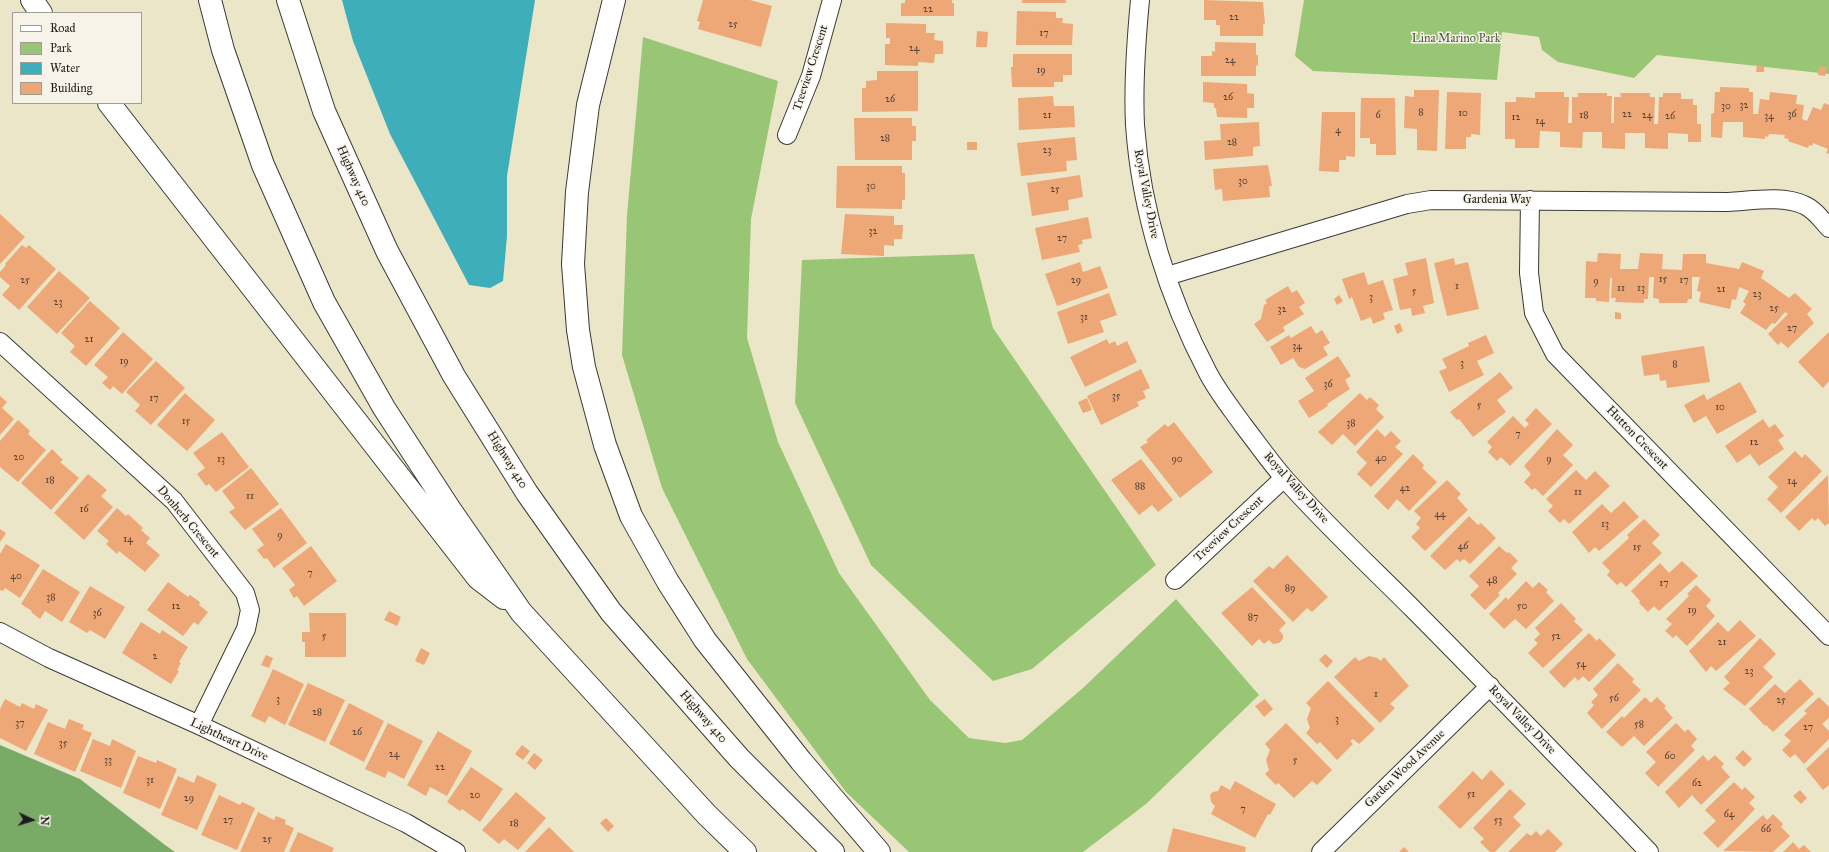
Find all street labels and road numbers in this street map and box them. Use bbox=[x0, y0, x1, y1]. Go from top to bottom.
street label: Treeview Crescent bbox=[790, 23, 832, 113]
street label: Highway 410 bbox=[333, 143, 373, 209]
street label: Royal Valley Drive bbox=[1130, 148, 1162, 240]
street label: Gardenia Way bbox=[1463, 193, 1531, 207]
street label: Hutton Crescent bbox=[1603, 403, 1671, 473]
street label: Highway 410 bbox=[484, 429, 530, 491]
street label: Royal Valley Drive bbox=[1260, 449, 1332, 527]
street label: Donherb Crescent bbox=[154, 483, 222, 561]
street label: Treeview Crescent bbox=[1191, 493, 1267, 565]
street label: Royal Valley Drive bbox=[1485, 682, 1559, 758]
street label: Highway 410 bbox=[676, 688, 730, 746]
street label: Lightheart Drive bbox=[188, 716, 270, 764]
street label: Garden Wood Avenue bbox=[1362, 727, 1448, 811]

